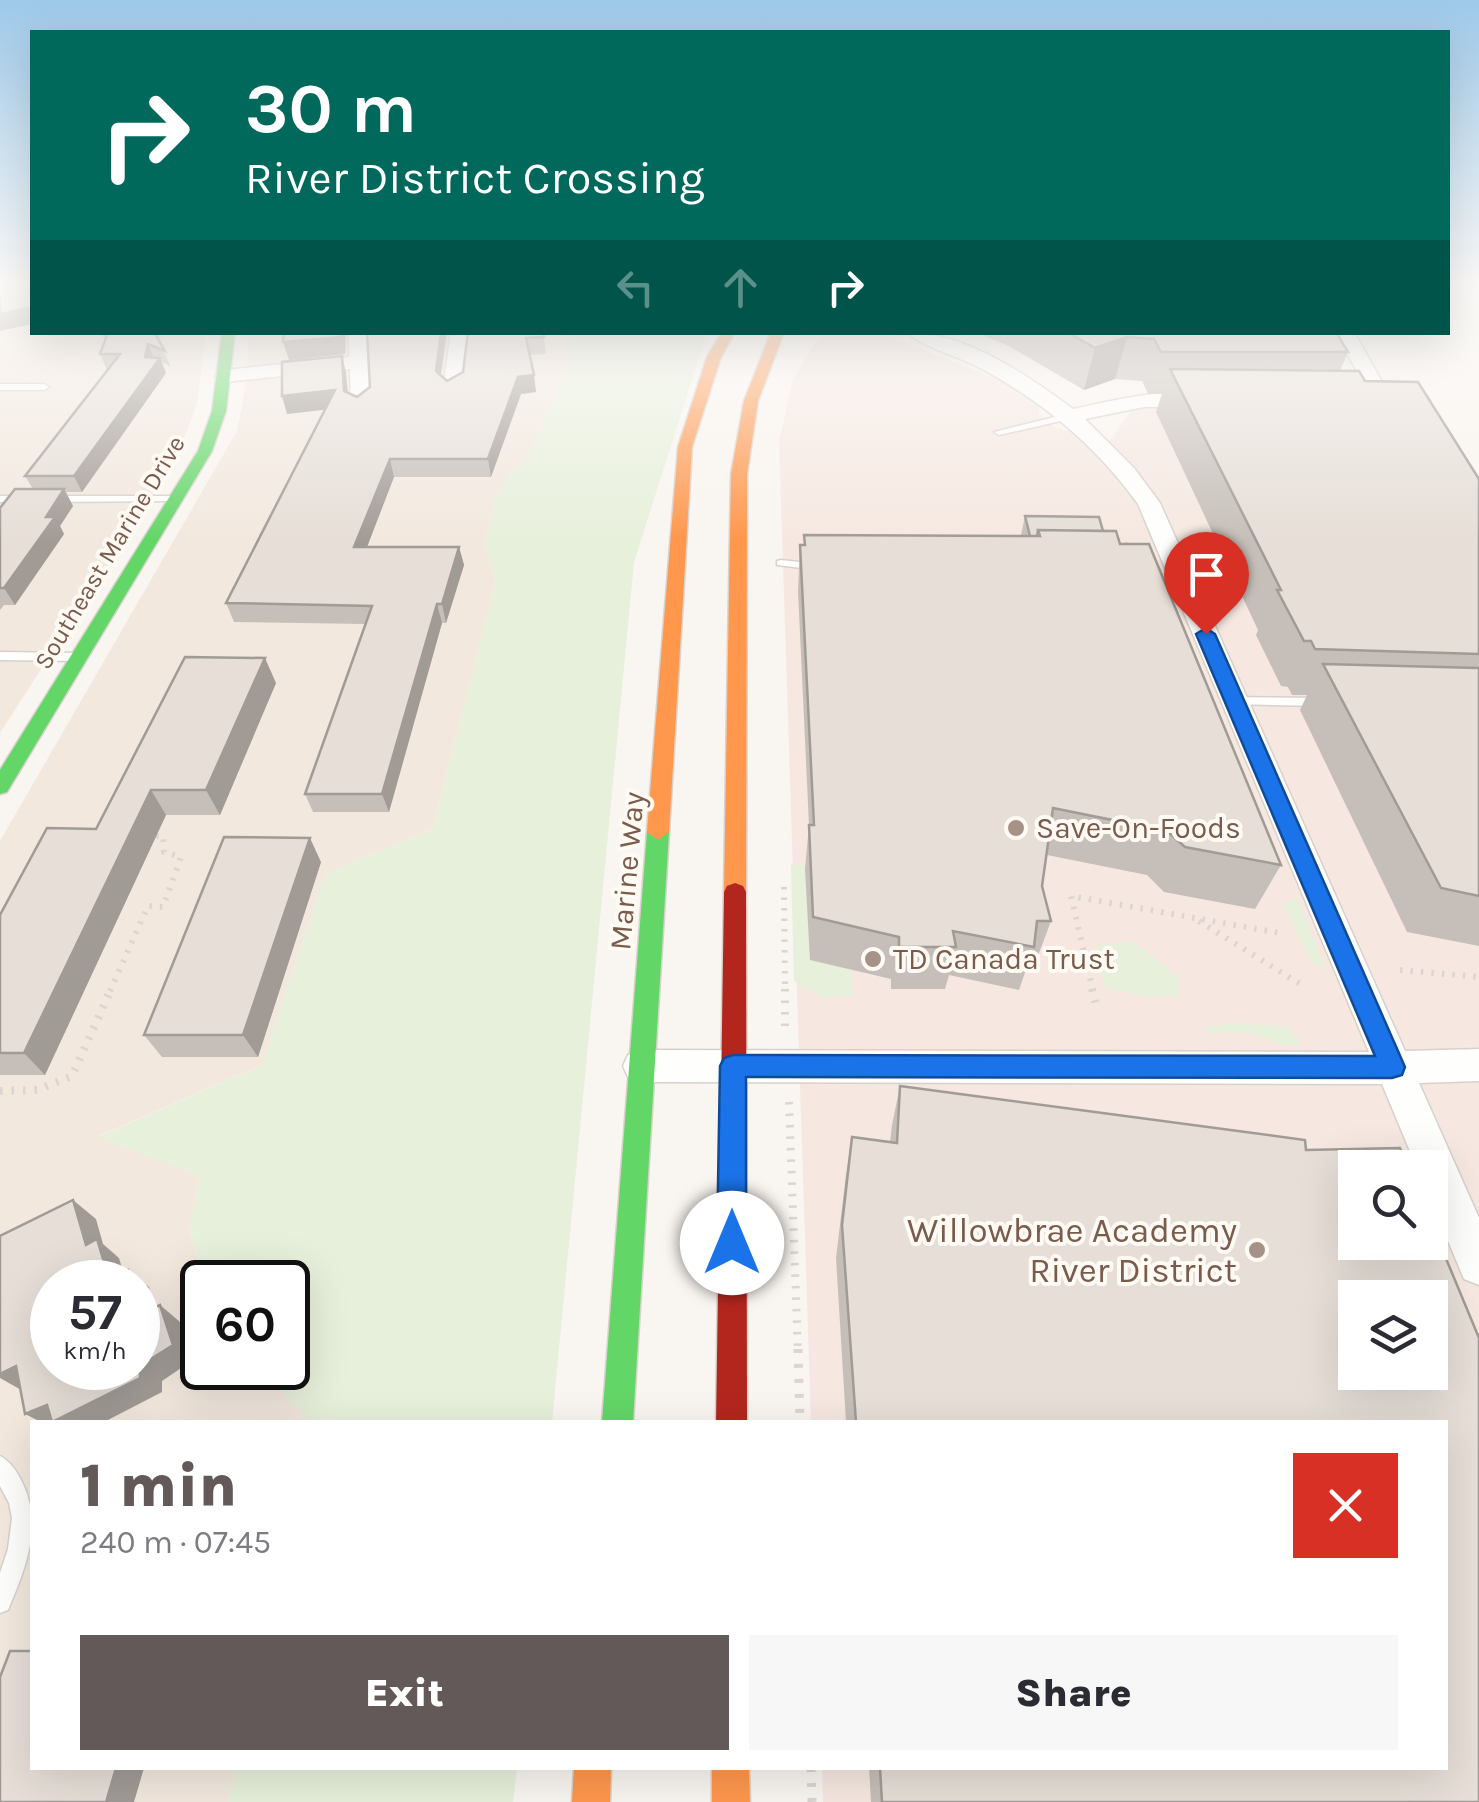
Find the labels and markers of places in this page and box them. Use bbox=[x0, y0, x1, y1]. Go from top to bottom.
pin bbox=[1164, 532, 1249, 635]
place label: Save-On-Foods bbox=[1036, 810, 1241, 846]
marker: Save-On-Foods bbox=[1005, 817, 1027, 839]
place label: TD Canada Trust bbox=[893, 941, 1115, 977]
marker: TD Canada Trust bbox=[862, 948, 884, 970]
place label: Willowbrae Academy River District bbox=[907, 1210, 1237, 1291]
marker: Willowbrae Academy River District bbox=[1246, 1239, 1268, 1261]

